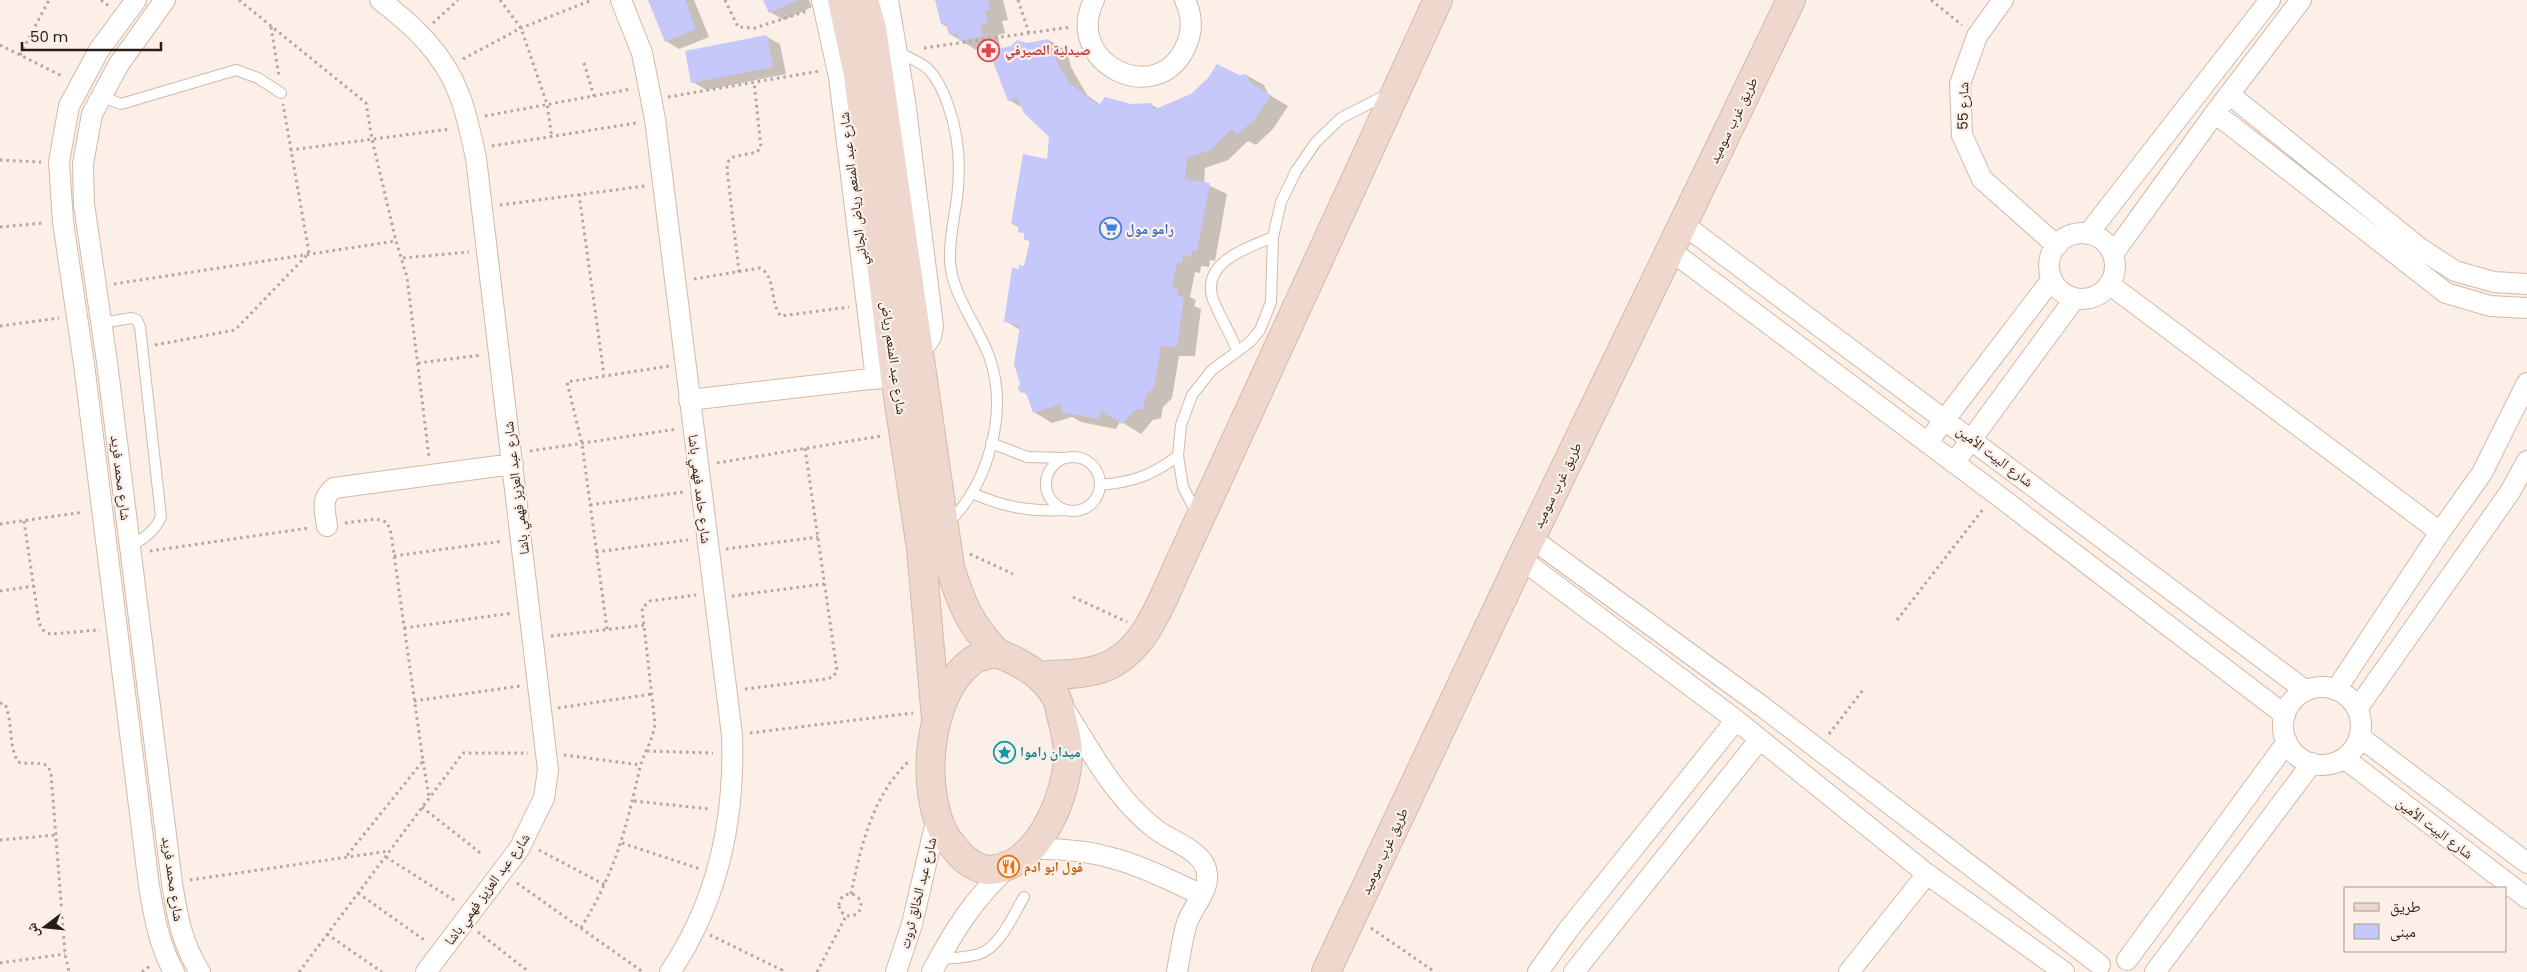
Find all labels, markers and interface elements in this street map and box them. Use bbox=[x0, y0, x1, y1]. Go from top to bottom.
scale bar bbox=[22, 20, 161, 52]
text: 50 m bbox=[30, 26, 68, 47]
pharmacy icon: صيدلية الصيرفي bbox=[977, 38, 1001, 62]
place label: صيدلية الصيرفي bbox=[1005, 40, 1091, 61]
street label: طريق غرب سوميد bbox=[1704, 74, 1762, 166]
street label: شارع 55 bbox=[1953, 82, 1973, 130]
street label: شارع عبد المنعم رياض الجانبي bbox=[834, 111, 874, 267]
supermarket icon: رامو مول bbox=[1098, 217, 1122, 241]
place label: رامو مول bbox=[1126, 219, 1174, 239]
street label: شارع عبد المنعم رياض bbox=[876, 300, 912, 416]
street label: شارع عبد العزيز فهمي باشا bbox=[498, 420, 536, 556]
street label: شارع البيت الأمين bbox=[1953, 421, 2037, 491]
street label: شارع حامد فهمي باشا bbox=[682, 433, 717, 545]
street label: شارع محمد فريد bbox=[106, 434, 136, 522]
street label: طريق غرب سوميد bbox=[1528, 439, 1586, 531]
place icon: ميدان راموا bbox=[992, 740, 1016, 764]
place label: ميدان راموا bbox=[1020, 742, 1081, 762]
street label: شارع البيت الأمين bbox=[2393, 793, 2477, 863]
street label: طريق غرب سوميد bbox=[1355, 804, 1413, 898]
street label: شارع عبد العزيز فهمي باشا bbox=[439, 829, 536, 950]
street label: شارع محمد فريد bbox=[157, 835, 189, 923]
street label: شارع عبد الخالق ثروت bbox=[894, 835, 942, 951]
restaurant icon: فول ابو ادم bbox=[996, 855, 1020, 879]
place label: فول ابو ادم bbox=[1024, 857, 1083, 877]
legend bbox=[2344, 887, 2507, 952]
text: طريق bbox=[2390, 896, 2421, 917]
north arrow bbox=[20, 902, 70, 952]
text: ش bbox=[21, 921, 44, 940]
text: مبنى bbox=[2390, 921, 2416, 942]

